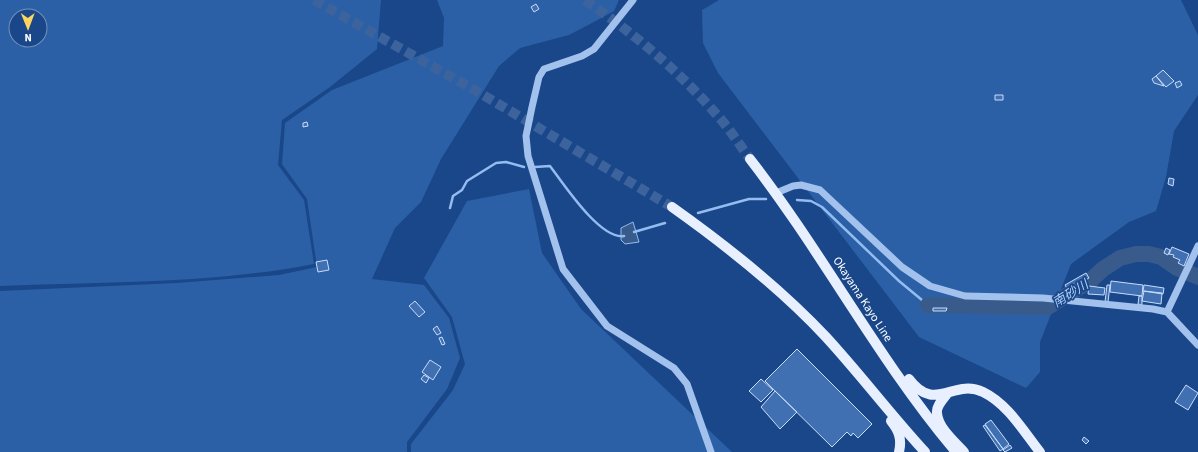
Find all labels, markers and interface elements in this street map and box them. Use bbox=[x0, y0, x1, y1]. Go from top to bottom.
north arrow bbox=[8, 8, 48, 48]
text: N bbox=[24, 30, 32, 45]
street label: Okayama Kayo Line bbox=[829, 253, 897, 345]
water label: 南砂川 bbox=[1049, 275, 1094, 312]

